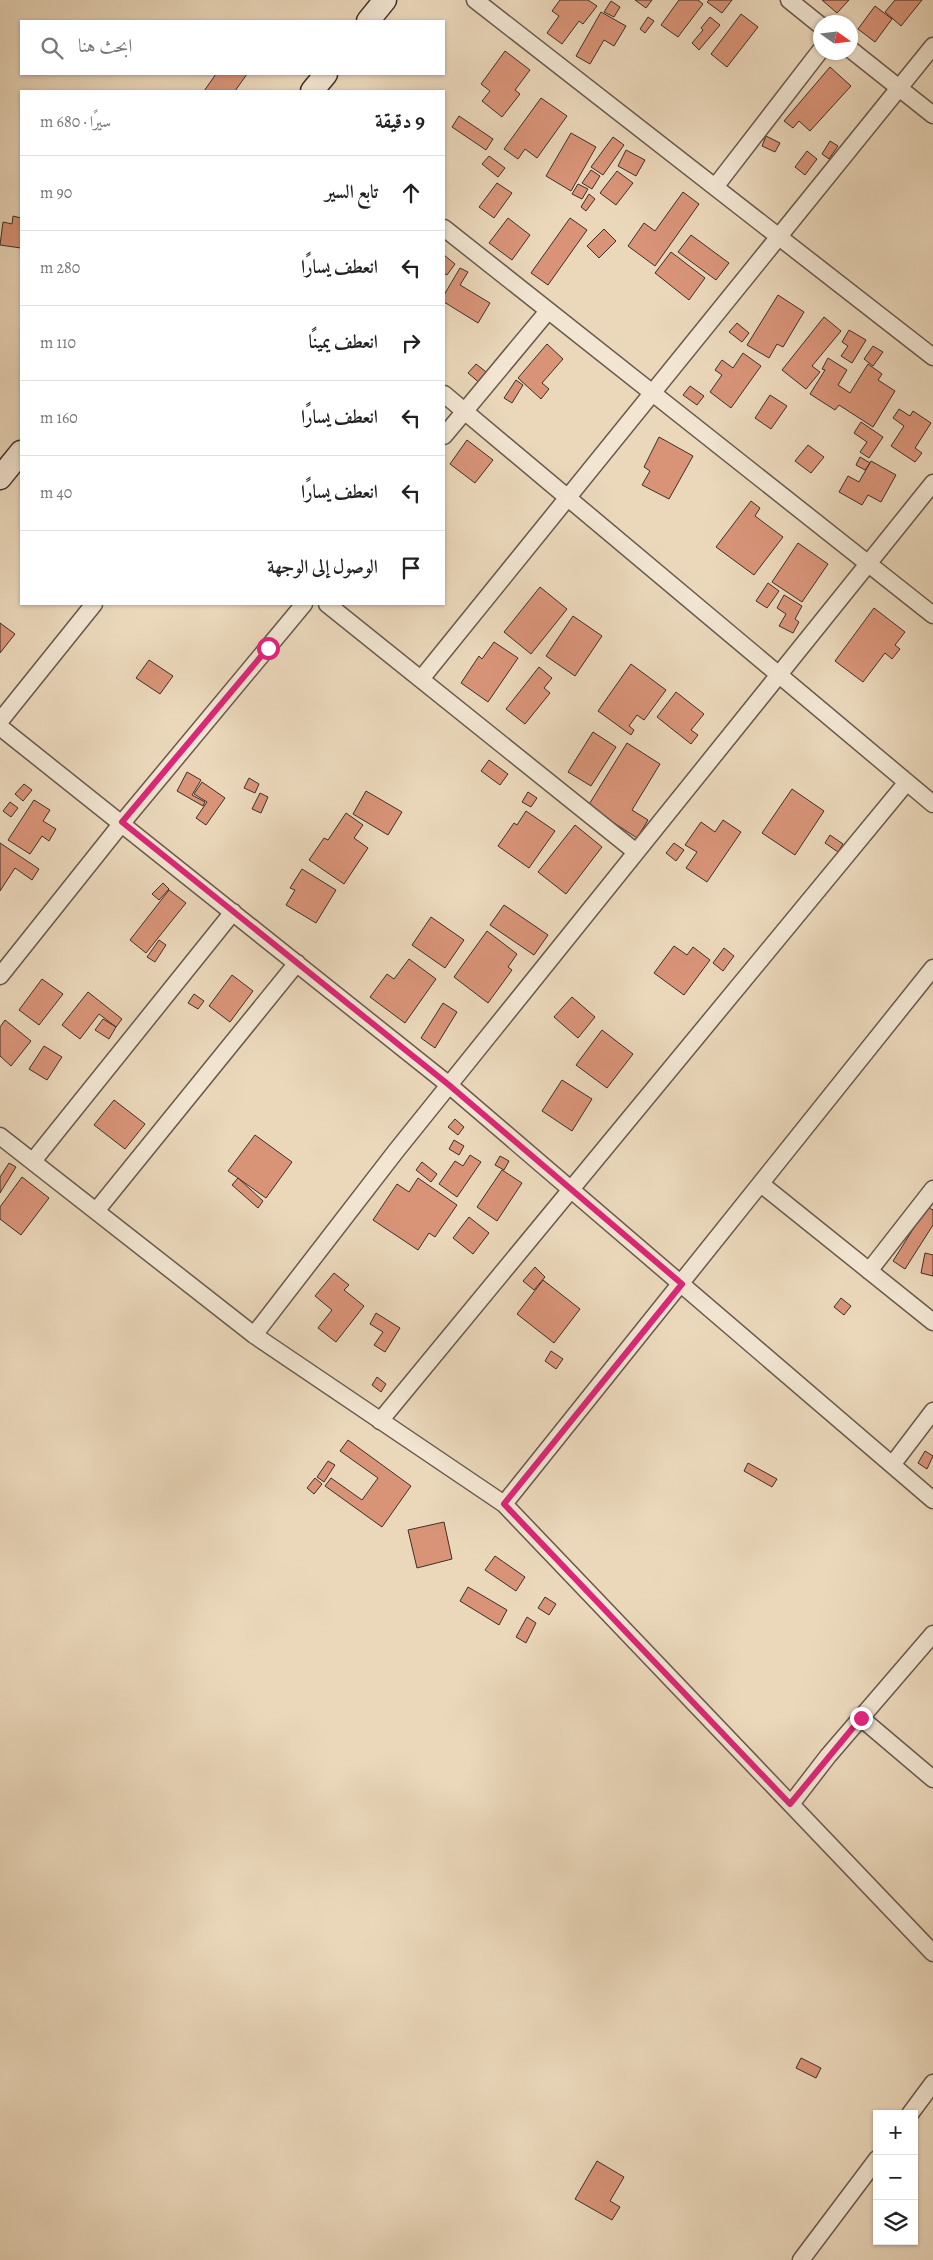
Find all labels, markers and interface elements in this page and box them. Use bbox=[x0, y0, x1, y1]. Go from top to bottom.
north arrow bbox=[813, 15, 858, 60]
search box bbox=[20, 20, 445, 75]
text: ابحث هنا bbox=[78, 33, 132, 59]
icon: search bbox=[38, 34, 66, 62]
text: 9 دقيقة bbox=[375, 107, 425, 135]
text: سيرًا · 680 m bbox=[40, 111, 111, 133]
text: تابع السير bbox=[325, 179, 378, 205]
icon: ahead bbox=[397, 179, 425, 207]
text: 90 m bbox=[40, 182, 72, 204]
text: انعطف يسارًا bbox=[301, 254, 378, 280]
icon: left bbox=[397, 254, 425, 282]
text: 280 m bbox=[40, 257, 80, 279]
text: انعطف يمينًا bbox=[308, 329, 378, 355]
icon: right bbox=[397, 329, 425, 357]
text: 110 m bbox=[40, 332, 76, 354]
text: انعطف يسارًا bbox=[301, 404, 378, 430]
icon: left bbox=[397, 404, 425, 432]
text: 160 m bbox=[40, 407, 78, 429]
text: انعطف يسارًا bbox=[301, 479, 378, 505]
icon: left bbox=[397, 479, 425, 507]
text: 40 m bbox=[40, 482, 72, 504]
text: الوصول إلى الوجهة bbox=[267, 554, 378, 580]
icon: arrive bbox=[397, 554, 425, 582]
route start bbox=[257, 637, 280, 660]
route end bbox=[850, 1707, 873, 1730]
map controls bbox=[873, 2110, 918, 2245]
button: + bbox=[873, 2110, 918, 2155]
button: − bbox=[873, 2155, 918, 2200]
button: layers bbox=[873, 2200, 918, 2245]

